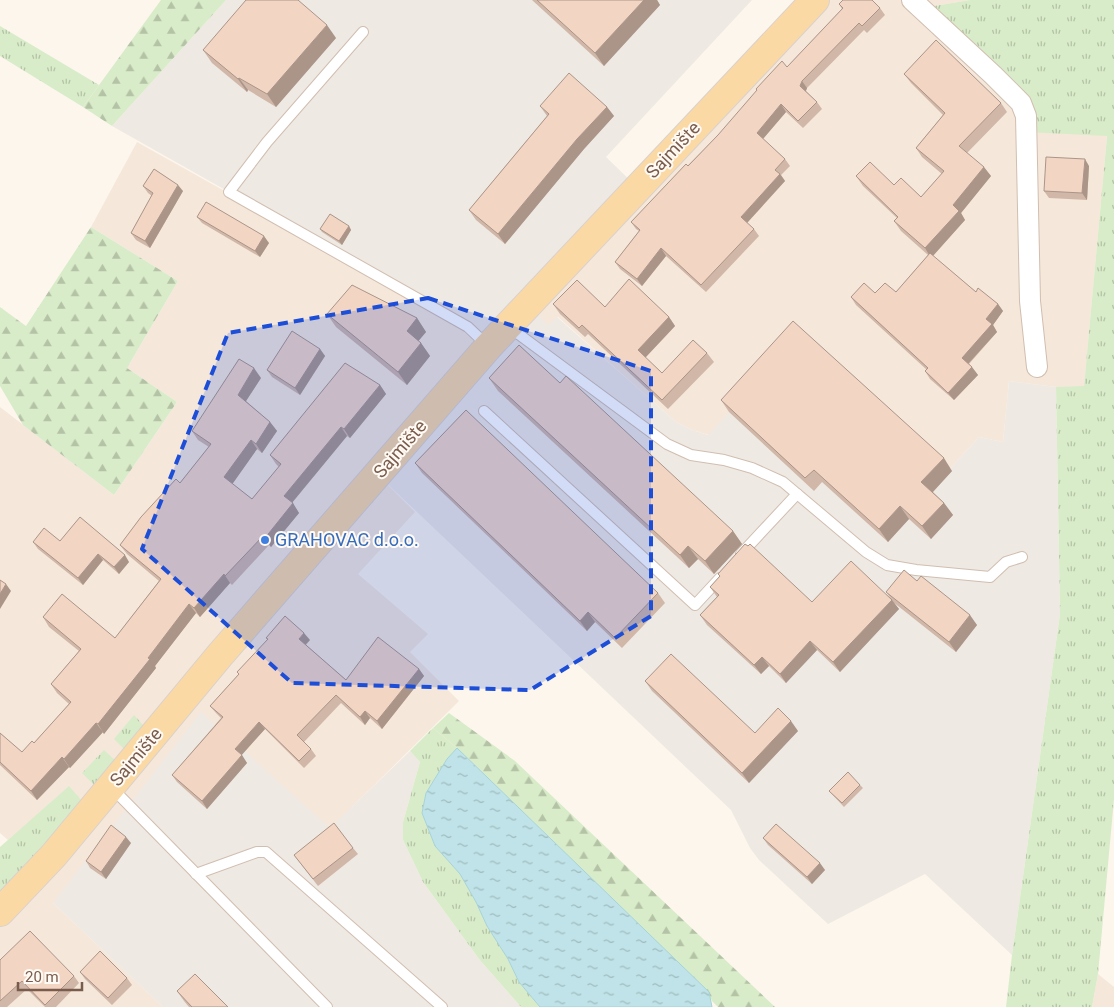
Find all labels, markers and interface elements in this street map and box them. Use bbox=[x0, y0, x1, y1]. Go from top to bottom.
street label: Sajmište bbox=[641, 117, 704, 182]
street label: Sajmište bbox=[369, 415, 430, 482]
place label: GRAHOVAC d.o.o. bbox=[275, 529, 419, 550]
marker: GRAHOVAC d.o.o. bbox=[259, 534, 271, 546]
street label: Sajmište bbox=[105, 723, 166, 790]
scale bar bbox=[18, 960, 81, 992]
text: 20 m bbox=[25, 968, 59, 986]

